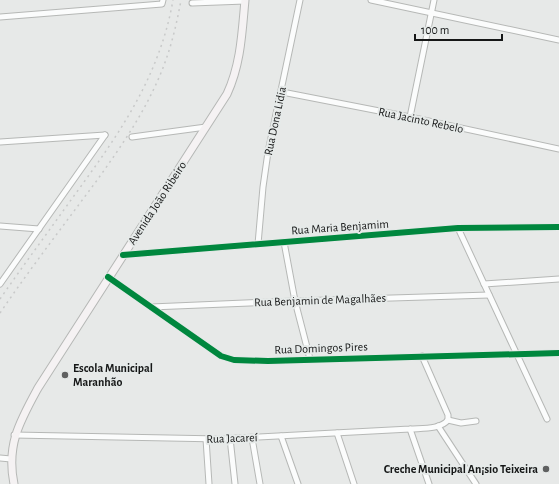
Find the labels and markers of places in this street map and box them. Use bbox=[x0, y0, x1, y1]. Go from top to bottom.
place label: Escola Municipal Maranhão bbox=[73, 362, 153, 388]
marker: Escola Municipal Maranhão bbox=[60, 370, 70, 380]
place label: Creche Municipal An¡sio Teixeira bbox=[384, 463, 538, 475]
marker: Creche Municipal An¡sio Teixeira bbox=[541, 464, 551, 474]

